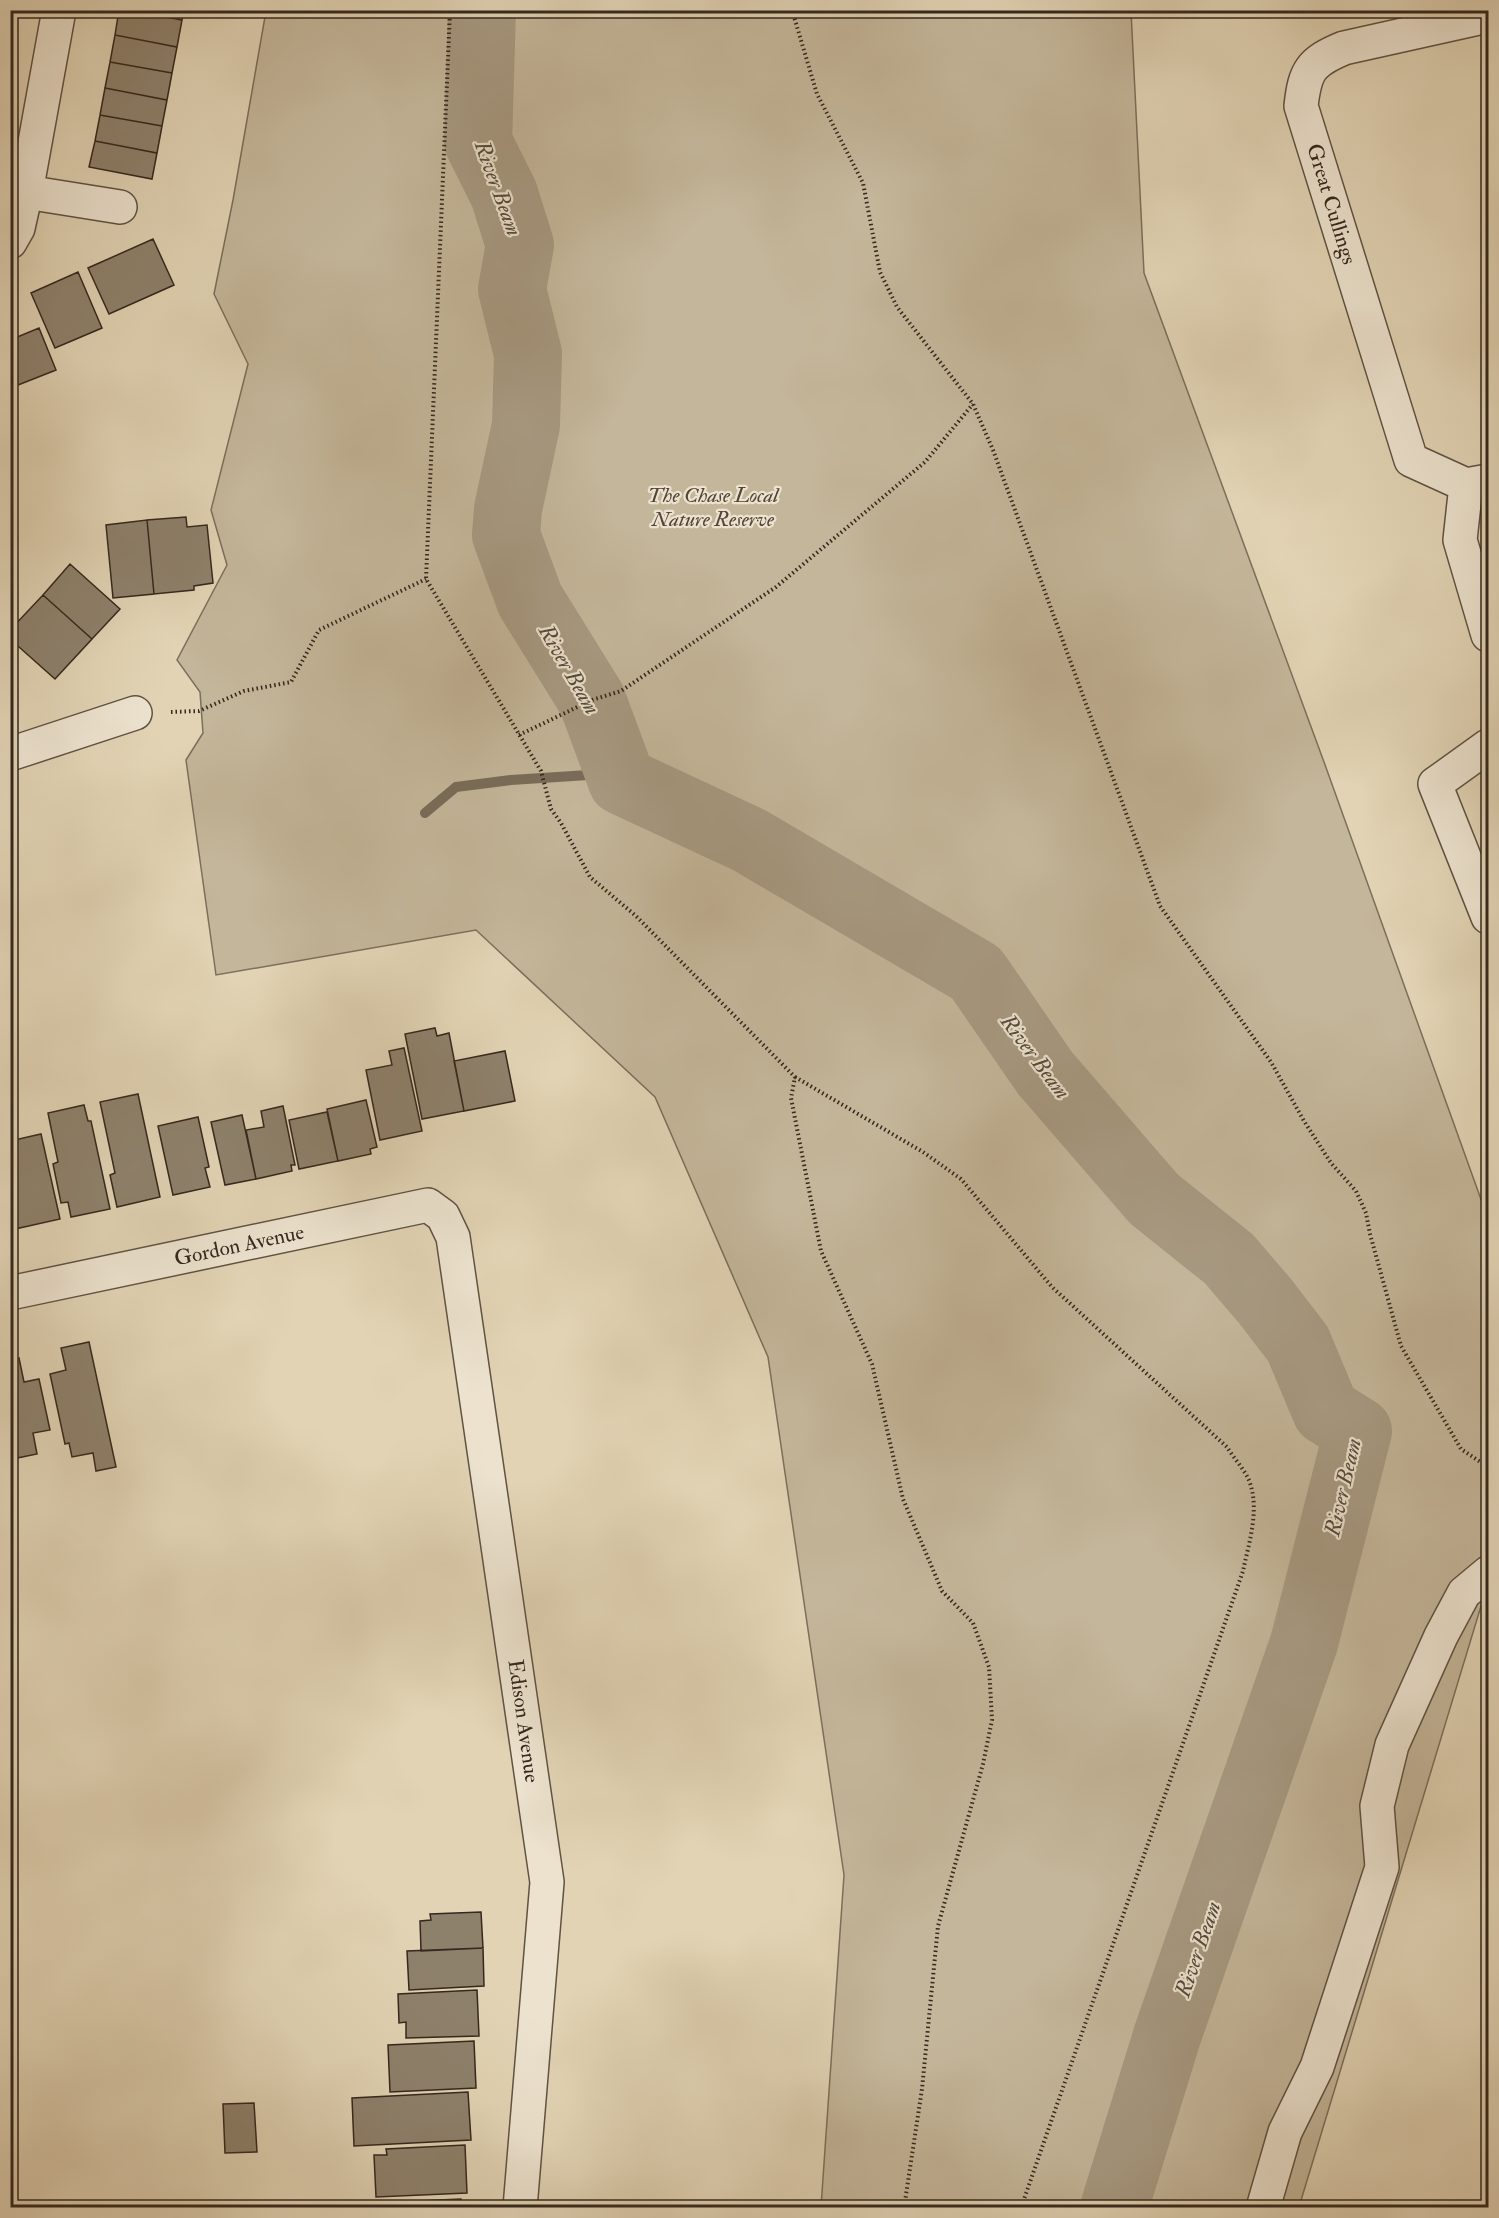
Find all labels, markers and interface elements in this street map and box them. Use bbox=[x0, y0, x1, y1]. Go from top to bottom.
water label: River Beam bbox=[468, 136, 528, 240]
street label: Great Cullings bbox=[1300, 141, 1363, 268]
park label: The Chase Local Nature Reserve bbox=[648, 482, 780, 533]
water label: River Beam bbox=[532, 619, 606, 719]
water label: River Beam bbox=[994, 1008, 1076, 1105]
street label: Gordon Avenue bbox=[172, 1219, 307, 1272]
water label: River Beam bbox=[1318, 1436, 1368, 1540]
street label: Edison Avenue bbox=[501, 1658, 546, 1785]
water label: River Beam bbox=[1168, 1898, 1227, 2002]

